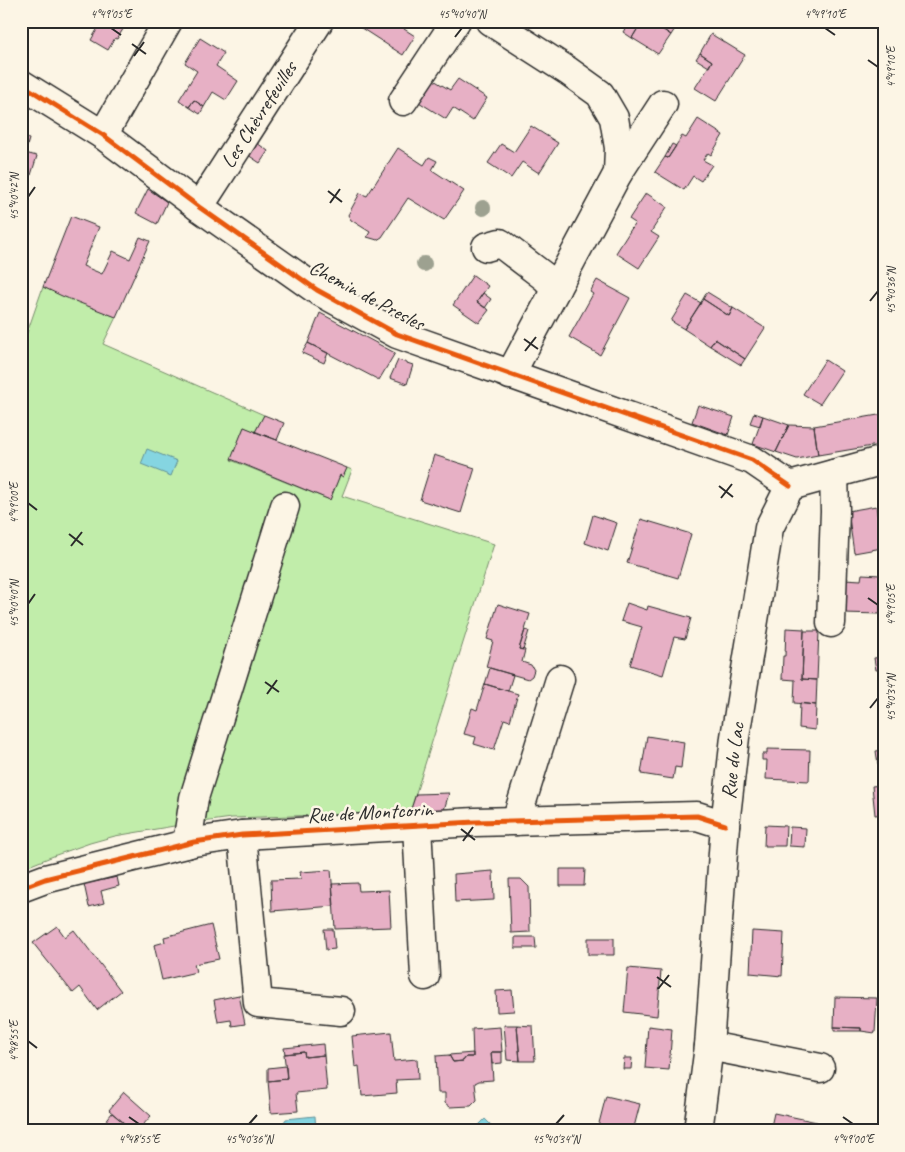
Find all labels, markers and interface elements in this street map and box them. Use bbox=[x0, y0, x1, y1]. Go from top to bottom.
text: 4°49'05"E bbox=[91, 6, 133, 22]
text: 45°40'40"N bbox=[438, 6, 487, 22]
text: 4°49'10"E bbox=[805, 6, 847, 22]
text: 4°49'10"E bbox=[883, 45, 899, 88]
street label: Les Chèvrefeuilles bbox=[215, 55, 304, 173]
text: 45°40'42"N bbox=[6, 172, 22, 221]
street label: Chemin de Presles bbox=[305, 254, 431, 337]
text: 45°40'36"N bbox=[883, 266, 899, 315]
text: 4°49'00"E bbox=[6, 481, 22, 524]
text: 45°40'40"N bbox=[6, 579, 22, 628]
text: 4°49'05"E bbox=[883, 583, 899, 626]
text: 45°40'34"N bbox=[883, 673, 899, 722]
street label: Rue du Lac bbox=[715, 719, 750, 800]
street label: Rue de Montcorin bbox=[307, 796, 435, 828]
text: 4°48'55"E bbox=[6, 1019, 22, 1062]
text: 4°48'55"E bbox=[119, 1131, 161, 1147]
text: 45°40'36"N bbox=[225, 1131, 274, 1147]
text: 45°40'34"N bbox=[532, 1131, 581, 1147]
text: 4°49'00"E bbox=[833, 1131, 875, 1147]

